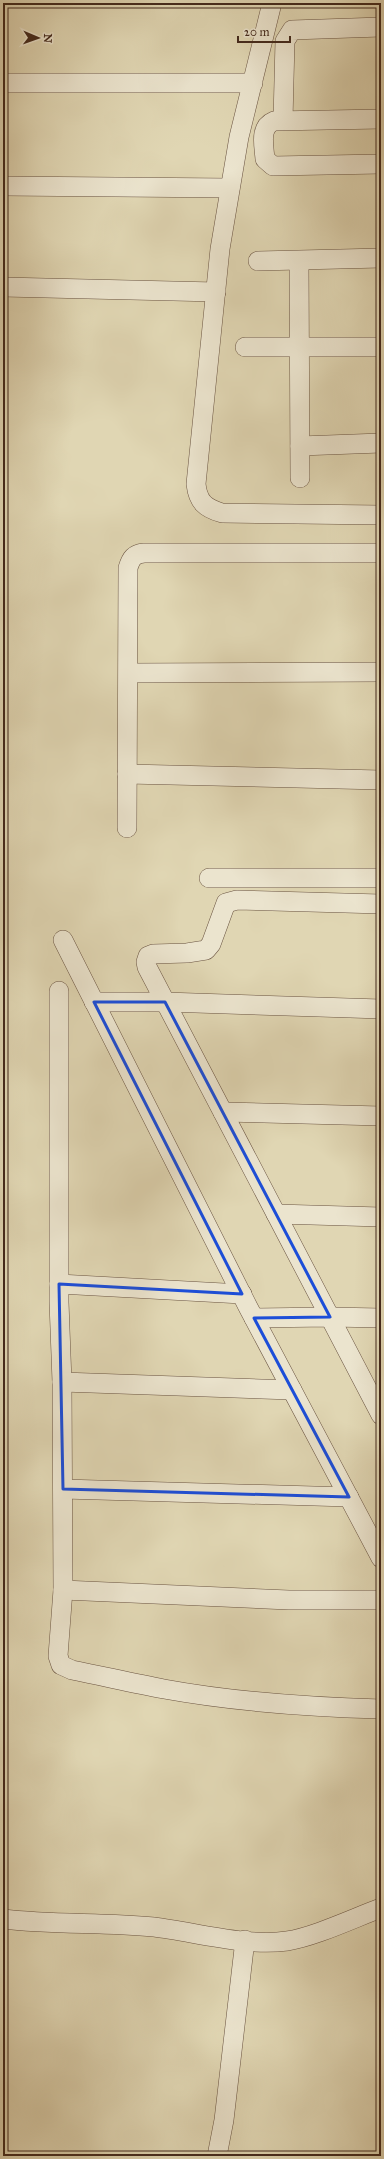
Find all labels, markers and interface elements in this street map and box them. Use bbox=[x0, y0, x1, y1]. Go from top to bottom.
north arrow bbox=[18, 18, 58, 58]
scale bar bbox=[238, 18, 290, 44]
text: 20 m bbox=[244, 25, 270, 39]
text: N bbox=[41, 33, 54, 44]

